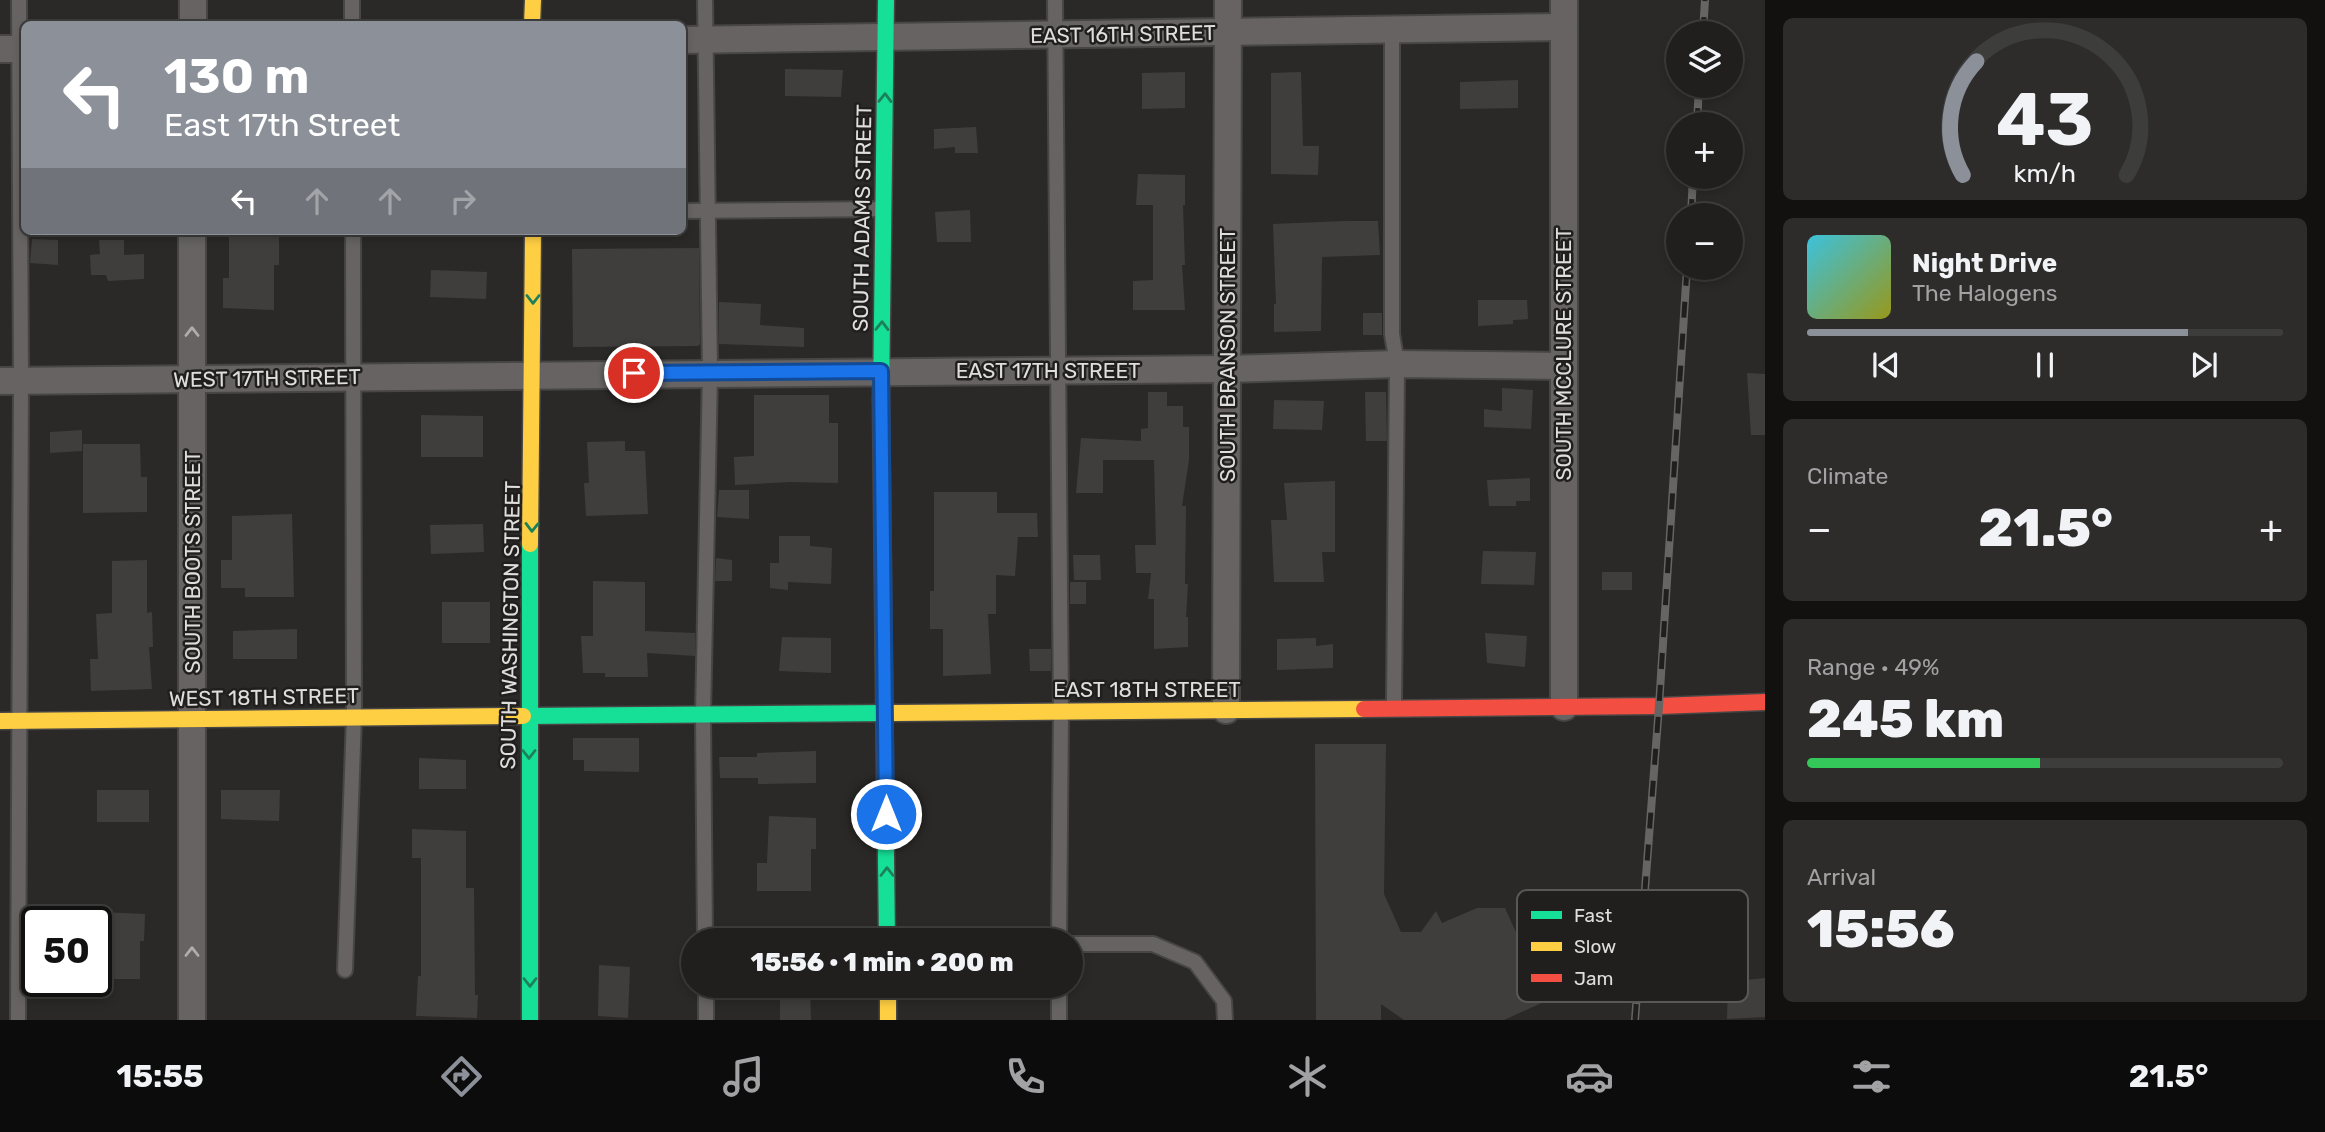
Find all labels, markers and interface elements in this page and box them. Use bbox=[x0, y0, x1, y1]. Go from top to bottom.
street label: EAST 16TH STREET bbox=[1030, 20, 1216, 48]
map controls bbox=[1666, 21, 1743, 280]
button: layers bbox=[1666, 21, 1743, 98]
text: 130 m bbox=[164, 47, 309, 105]
icon: left bbox=[49, 49, 140, 140]
text: 43 bbox=[1996, 78, 2094, 164]
one-way arrow bbox=[877, 92, 893, 103]
street label: SOUTH ADAMS STREET bbox=[848, 104, 876, 332]
text: East 17th Street bbox=[164, 106, 400, 144]
button: + bbox=[1666, 112, 1743, 189]
text: km/h bbox=[2014, 159, 2076, 188]
icon: left bbox=[225, 182, 263, 220]
icon: ahead bbox=[298, 182, 336, 220]
icon: ahead bbox=[371, 182, 409, 220]
icon: right bbox=[444, 182, 482, 220]
button: − bbox=[1666, 203, 1743, 280]
street label: SOUTH MCCLURE STREET bbox=[1551, 227, 1576, 481]
street label: SOUTH BRANSON STREET bbox=[1215, 228, 1240, 482]
text: Night Drive bbox=[1912, 248, 2057, 279]
text: The Halogens bbox=[1912, 279, 2058, 307]
one-way arrow bbox=[526, 294, 541, 305]
one-way arrow bbox=[874, 320, 889, 331]
one-way arrow bbox=[184, 327, 200, 337]
pin bbox=[604, 343, 664, 403]
icon: previous bbox=[1867, 346, 1905, 384]
icon: pause bbox=[2026, 346, 2064, 384]
icon: next bbox=[2185, 346, 2223, 384]
icon: arrive bbox=[615, 354, 653, 392]
street label: EAST 17TH STREET bbox=[956, 358, 1140, 383]
street label: WEST 17TH STREET bbox=[173, 364, 361, 392]
street label: SOUTH BOOTS STREET bbox=[180, 450, 205, 674]
text: Climate bbox=[1807, 462, 1888, 490]
street label: SOUTH WASHINGTON STREET bbox=[495, 480, 525, 770]
text: 21.5° bbox=[1978, 497, 2113, 559]
text: − bbox=[1807, 506, 1832, 552]
text: + bbox=[2259, 506, 2283, 552]
one-way arrow bbox=[524, 522, 540, 532]
text: Range · 49% bbox=[1807, 653, 1939, 681]
street label: EAST 18TH STREET bbox=[1053, 677, 1241, 702]
street label: WEST 18TH STREET bbox=[169, 683, 359, 711]
text: 245 km bbox=[1807, 688, 2004, 750]
one-way arrow bbox=[521, 749, 537, 760]
position arrow bbox=[849, 777, 923, 851]
text: Arrival bbox=[1807, 863, 1876, 891]
one-way arrow bbox=[879, 866, 895, 876]
legend bbox=[1517, 890, 1748, 1002]
text: 15:56 bbox=[1807, 898, 1955, 960]
text: Fast bbox=[1574, 904, 1613, 927]
speed limit sign: 50 bbox=[21, 906, 112, 997]
text: Slow bbox=[1574, 935, 1616, 958]
one-way arrow bbox=[184, 946, 200, 957]
text: 15:56 · 1 min · 200 m bbox=[750, 947, 1014, 978]
text: Jam bbox=[1574, 967, 1613, 990]
one-way arrow bbox=[522, 977, 538, 987]
icon: directions bbox=[437, 1052, 486, 1101]
icon: music bbox=[719, 1052, 768, 1101]
icon: phone bbox=[1001, 1052, 1050, 1101]
icon: climate bbox=[1283, 1052, 1332, 1101]
icon: car bbox=[1565, 1052, 1614, 1101]
icon: filters bbox=[1847, 1052, 1896, 1101]
text: 15:55 bbox=[117, 1057, 204, 1095]
text: 21.5° bbox=[2129, 1057, 2208, 1095]

